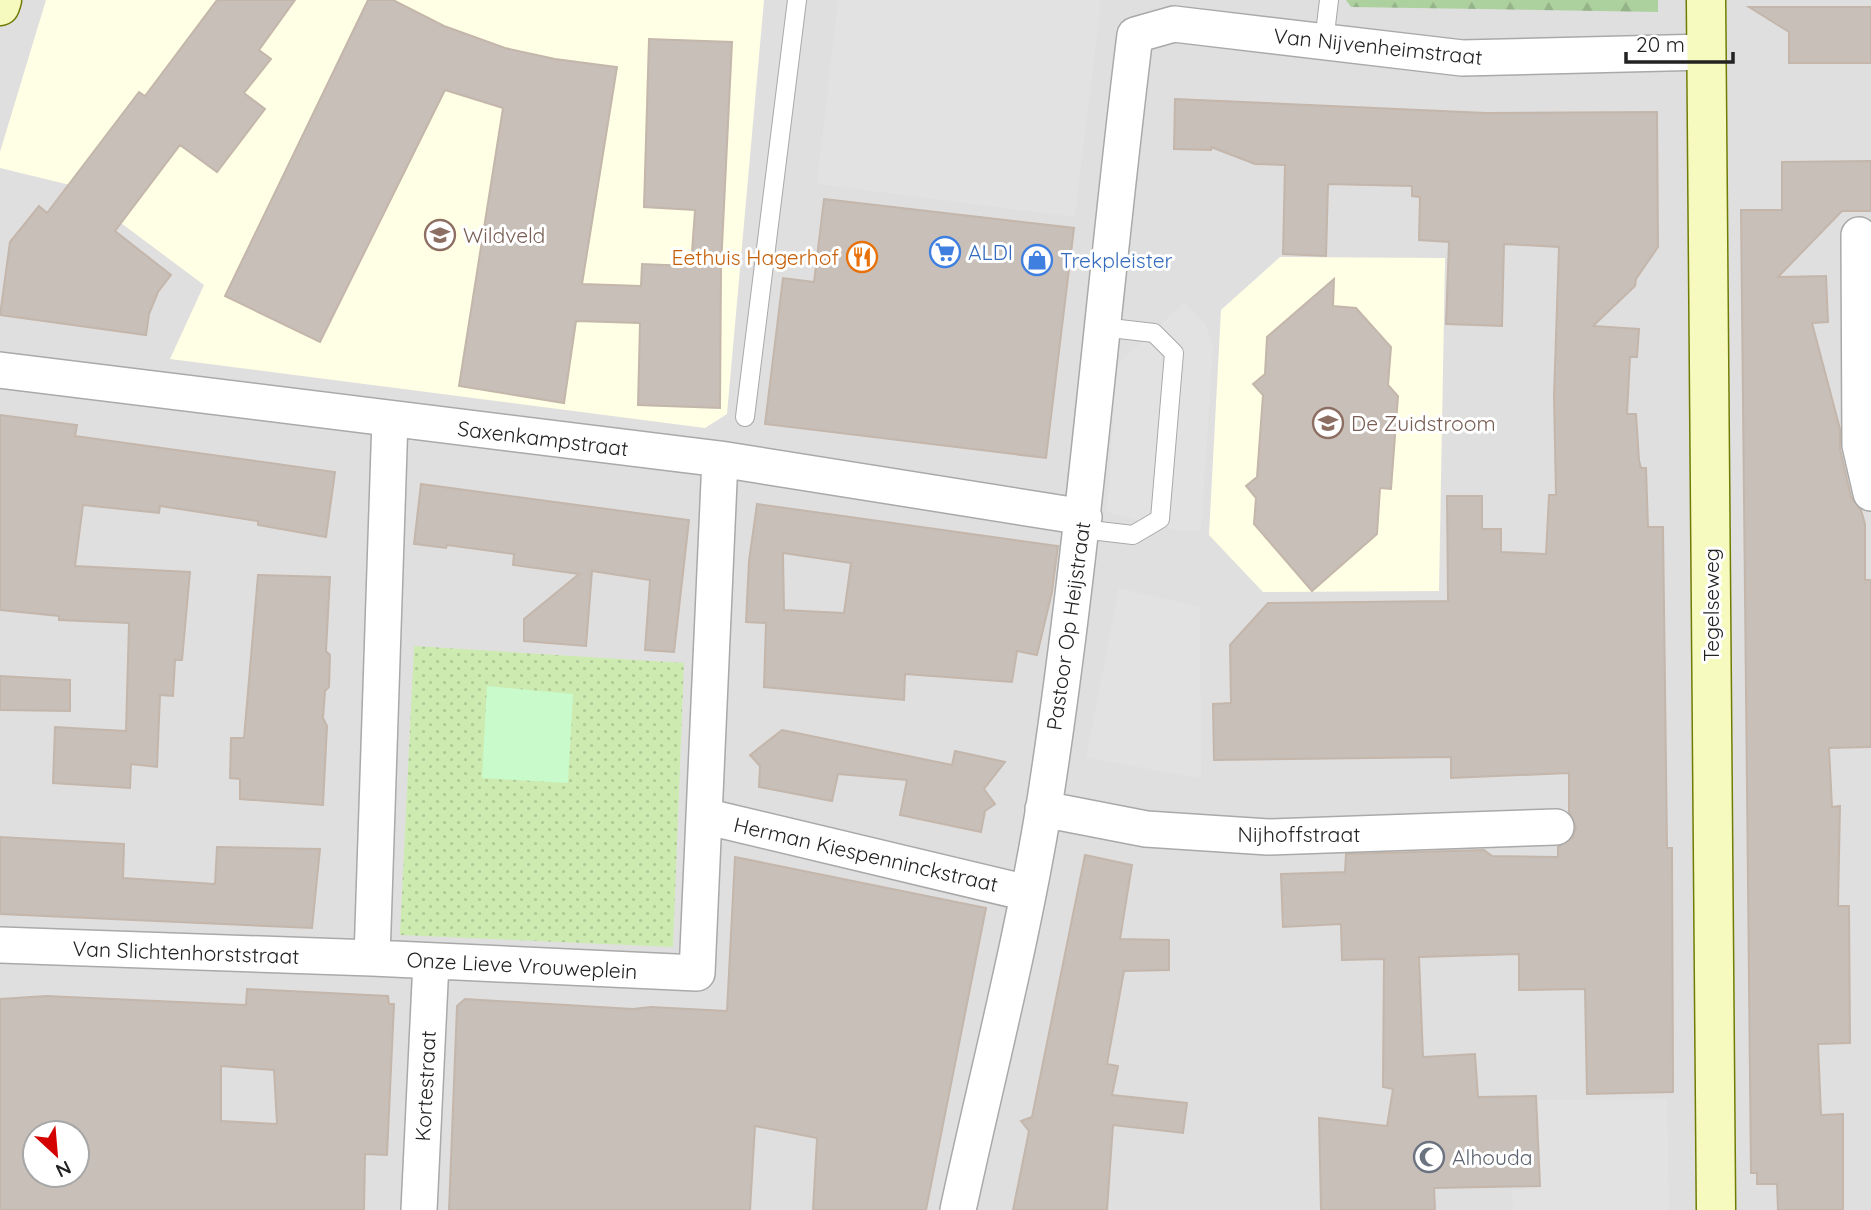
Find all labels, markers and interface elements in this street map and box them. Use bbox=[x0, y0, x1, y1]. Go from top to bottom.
scale bar bbox=[1626, 21, 1733, 65]
street label: Van Nijvenheimstraat bbox=[1272, 22, 1484, 70]
text: 20 m bbox=[1636, 31, 1685, 57]
school or university icon: Wildveld bbox=[423, 218, 457, 252]
place label: Wildveld bbox=[463, 222, 545, 248]
supermarket icon: ALDI bbox=[928, 235, 962, 269]
place label: ALDI bbox=[968, 239, 1013, 265]
restaurant icon: Eethuis Hagerhof bbox=[845, 240, 879, 274]
shop icon: Trekpleister bbox=[1020, 243, 1054, 277]
place label: Eethuis Hagerhof bbox=[672, 244, 839, 270]
place label: Trekpleister bbox=[1060, 247, 1173, 273]
school or university icon: De Zuidstroom bbox=[1311, 406, 1345, 440]
place label: De Zuidstroom bbox=[1351, 410, 1496, 436]
street label: Saxenkampstraat bbox=[456, 415, 630, 461]
street label: Pastoor Op Heijstraat bbox=[1040, 520, 1096, 732]
street label: Tegelseweg bbox=[1698, 548, 1724, 662]
street label: Herman Kiespenninckstraat bbox=[731, 811, 1001, 897]
street label: Nijhoffstraat bbox=[1238, 821, 1360, 847]
street label: Van Slichtenhorststraat bbox=[72, 935, 300, 969]
street label: Onze Lieve Vrouweplein bbox=[406, 946, 638, 984]
street label: Kortestraat bbox=[409, 1030, 441, 1142]
north arrow bbox=[21, 1119, 91, 1189]
mosque icon: Alhouda bbox=[1412, 1140, 1446, 1174]
place label: Alhouda bbox=[1452, 1144, 1532, 1170]
text: N bbox=[52, 1155, 75, 1183]

